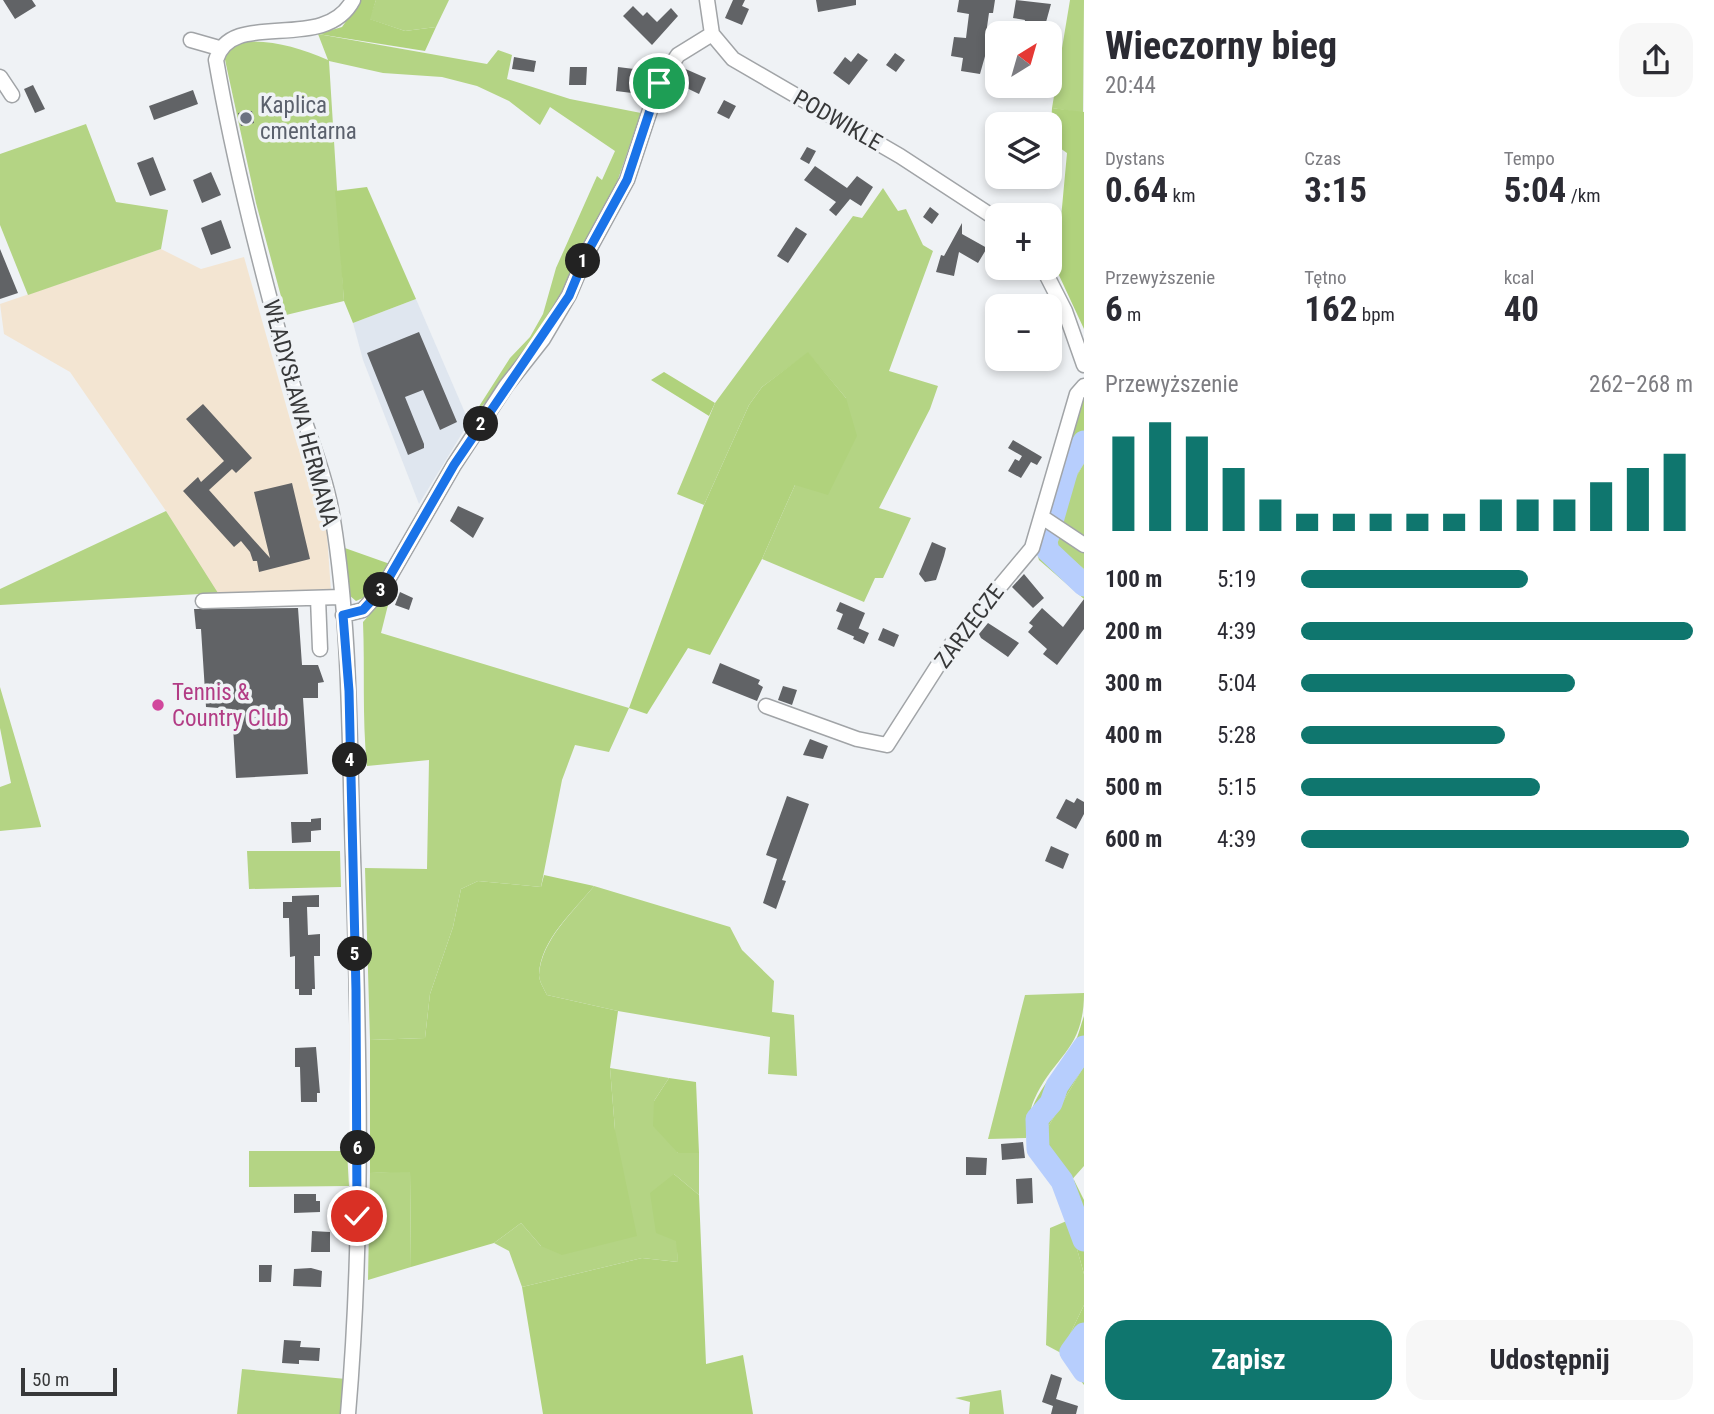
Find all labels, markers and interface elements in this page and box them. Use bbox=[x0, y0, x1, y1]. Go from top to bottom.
north arrow bbox=[985, 21, 1062, 98]
map controls bbox=[985, 21, 1062, 371]
button: share bbox=[1619, 23, 1693, 97]
text: Wieczorny bieg bbox=[1105, 24, 1337, 68]
pin bbox=[629, 53, 689, 113]
icon: arrive bbox=[640, 64, 678, 102]
text: 20:44 bbox=[1105, 72, 1156, 99]
street label: PODWIKLE bbox=[789, 84, 887, 157]
place label: Kaplica cmentarna bbox=[260, 92, 357, 145]
marker: Kaplica cmentarna bbox=[238, 110, 254, 126]
button: layers bbox=[985, 112, 1062, 189]
text: Dystans bbox=[1105, 147, 1165, 170]
text: Czas bbox=[1304, 147, 1341, 170]
text: Tempo bbox=[1504, 147, 1555, 170]
text: 0.64 bbox=[1105, 170, 1168, 211]
text: 3:15 bbox=[1304, 170, 1367, 211]
text: 5:04 bbox=[1504, 170, 1566, 211]
text: km bbox=[1168, 184, 1195, 207]
text: /km bbox=[1566, 184, 1601, 207]
button: + bbox=[985, 203, 1062, 280]
pin: 1 bbox=[566, 244, 600, 278]
text: 1 bbox=[578, 249, 587, 272]
text: Przewyższenie bbox=[1105, 266, 1215, 289]
text: Tętno bbox=[1304, 266, 1347, 289]
text: kcal bbox=[1504, 266, 1534, 289]
text: 6 bbox=[1105, 289, 1123, 330]
text: 162 bbox=[1304, 289, 1357, 330]
text: 40 bbox=[1504, 289, 1539, 330]
button: − bbox=[985, 294, 1062, 371]
street label: WŁADYSŁAWA HERMANA bbox=[257, 297, 344, 529]
text: m bbox=[1123, 303, 1141, 326]
text: bpm bbox=[1357, 303, 1395, 326]
text: Przewyższenie bbox=[1105, 371, 1238, 398]
text: 262–268 m bbox=[1589, 371, 1693, 398]
pin: 2 bbox=[463, 406, 498, 442]
text: 2 bbox=[476, 412, 485, 435]
text: 100 m bbox=[1105, 566, 1162, 593]
text: 5:19 bbox=[1217, 566, 1256, 593]
pin: 3 bbox=[364, 572, 398, 608]
text: 3 bbox=[376, 578, 385, 601]
street label: ZARZECZE bbox=[929, 579, 1010, 673]
text: 200 m bbox=[1105, 618, 1162, 645]
text: 4:39 bbox=[1217, 618, 1256, 645]
text: 300 m bbox=[1105, 670, 1162, 697]
text: 5:04 bbox=[1217, 670, 1256, 697]
place label: Tennis & Country Club bbox=[172, 679, 289, 732]
marker: Tennis & Country Club bbox=[150, 697, 166, 713]
text: 400 m bbox=[1105, 722, 1162, 749]
text: 5:28 bbox=[1217, 722, 1256, 749]
pin: 4 bbox=[332, 742, 368, 778]
text: 4 bbox=[345, 748, 354, 771]
text: 500 m bbox=[1105, 774, 1162, 801]
text: 5:15 bbox=[1217, 774, 1256, 801]
text: 600 m bbox=[1105, 826, 1162, 853]
text: 4:39 bbox=[1217, 826, 1256, 853]
pin: 5 bbox=[338, 936, 372, 972]
text: 5 bbox=[350, 942, 359, 965]
pin: 6 bbox=[340, 1130, 376, 1166]
text: 6 bbox=[353, 1136, 362, 1159]
pin bbox=[327, 1186, 387, 1246]
icon: check bbox=[338, 1197, 376, 1235]
button: Zapisz bbox=[1105, 1320, 1392, 1400]
button: Udostępnij bbox=[1406, 1320, 1693, 1400]
scale bar bbox=[21, 1365, 117, 1397]
text: 50 m bbox=[32, 1368, 69, 1391]

